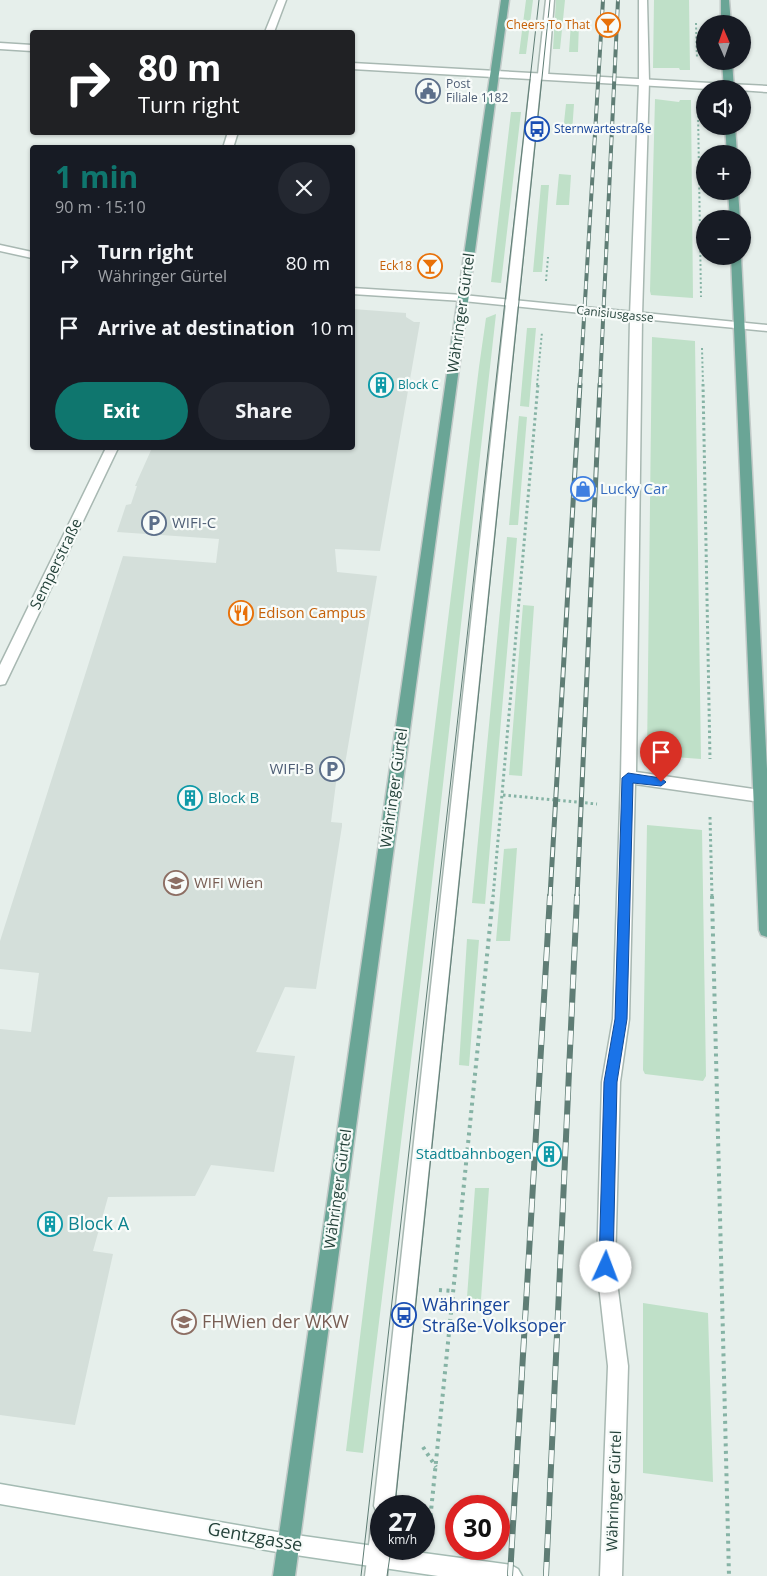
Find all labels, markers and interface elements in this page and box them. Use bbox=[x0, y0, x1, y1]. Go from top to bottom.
bar icon: Cheers To That bbox=[595, 12, 621, 38]
north arrow bbox=[696, 15, 751, 70]
map controls bbox=[696, 15, 751, 265]
place label: Cheers To That bbox=[506, 16, 590, 33]
text: 80 m bbox=[138, 44, 221, 91]
icon: right bbox=[55, 50, 120, 115]
place label: Post Filiale 1182 bbox=[446, 75, 508, 106]
public building icon: Post Filiale 1182 bbox=[415, 78, 441, 104]
button: sound bbox=[696, 80, 751, 135]
text: Turn right bbox=[138, 89, 240, 119]
bus stop icon: Sternwartestraße bbox=[524, 116, 550, 142]
place label: Sternwartestraße bbox=[554, 120, 652, 137]
button: + bbox=[696, 145, 751, 200]
text: 1 min bbox=[55, 156, 138, 197]
button: close bbox=[278, 162, 330, 214]
text: 90 m · 15:10 bbox=[55, 196, 146, 218]
button: − bbox=[696, 210, 751, 265]
text: Turn right bbox=[98, 239, 193, 265]
icon: right bbox=[55, 249, 83, 277]
text: 80 m bbox=[286, 250, 330, 276]
street label: Währinger Gürtel bbox=[442, 252, 478, 374]
bar icon: Eck18 bbox=[417, 253, 443, 279]
place label: Eck18 bbox=[380, 257, 412, 274]
text: Währinger Gürtel bbox=[98, 265, 227, 287]
street label: Canisiusgasse bbox=[575, 301, 655, 326]
icon: arrive bbox=[55, 314, 83, 342]
text: Arrive at destination bbox=[98, 315, 295, 341]
text: 10 m bbox=[310, 315, 354, 341]
building icon: Block C bbox=[368, 372, 394, 398]
place label: Block C bbox=[398, 376, 439, 393]
button: Exit bbox=[55, 382, 188, 440]
button: Share bbox=[198, 382, 330, 440]
shop icon: Lucky Car bbox=[570, 476, 596, 502]
place label: Lucky Car bbox=[600, 478, 667, 498]
parking icon: WIFI-C bbox=[141, 510, 167, 536]
place label: WIFI-C bbox=[172, 512, 216, 532]
street label: Semperstraße bbox=[24, 515, 86, 612]
restaurant icon: Edison Campus bbox=[228, 600, 254, 626]
place label: Edison Campus bbox=[258, 602, 366, 622]
street label: Währinger Gürtel bbox=[375, 727, 411, 849]
pin bbox=[640, 731, 682, 782]
icon: arrive bbox=[647, 738, 675, 766]
parking icon: WIFI-B bbox=[319, 756, 345, 782]
place label: WIFI-B bbox=[270, 758, 314, 778]
building icon: Block B bbox=[177, 785, 203, 811]
place label: Block B bbox=[208, 787, 259, 807]
school or university icon: WIFI Wien bbox=[163, 870, 189, 896]
place label: WIFI Wien bbox=[194, 872, 263, 892]
street label: Währinger Gürtel bbox=[319, 1128, 355, 1250]
building icon: Stadtbahnbogen bbox=[536, 1141, 562, 1167]
place label: Stadtbahnbogen bbox=[416, 1143, 532, 1163]
building icon: Block A bbox=[37, 1211, 63, 1237]
place label: Block A bbox=[68, 1211, 130, 1235]
position arrow bbox=[579, 1240, 631, 1292]
place label: Währinger Straße-Volksoper bbox=[422, 1292, 567, 1337]
bus stop icon: Währinger Straße-Volksoper bbox=[391, 1302, 417, 1328]
school or university icon: FHWien der WKW bbox=[171, 1309, 197, 1335]
place label: FHWien der WKW bbox=[202, 1309, 349, 1333]
street label: Währinger Gürtel bbox=[601, 1430, 625, 1552]
speed limit sign: 30 bbox=[445, 1495, 510, 1560]
text: 27 bbox=[388, 1504, 417, 1538]
street label: Gentzgasse bbox=[206, 1516, 305, 1556]
text: km/h bbox=[388, 1531, 417, 1548]

